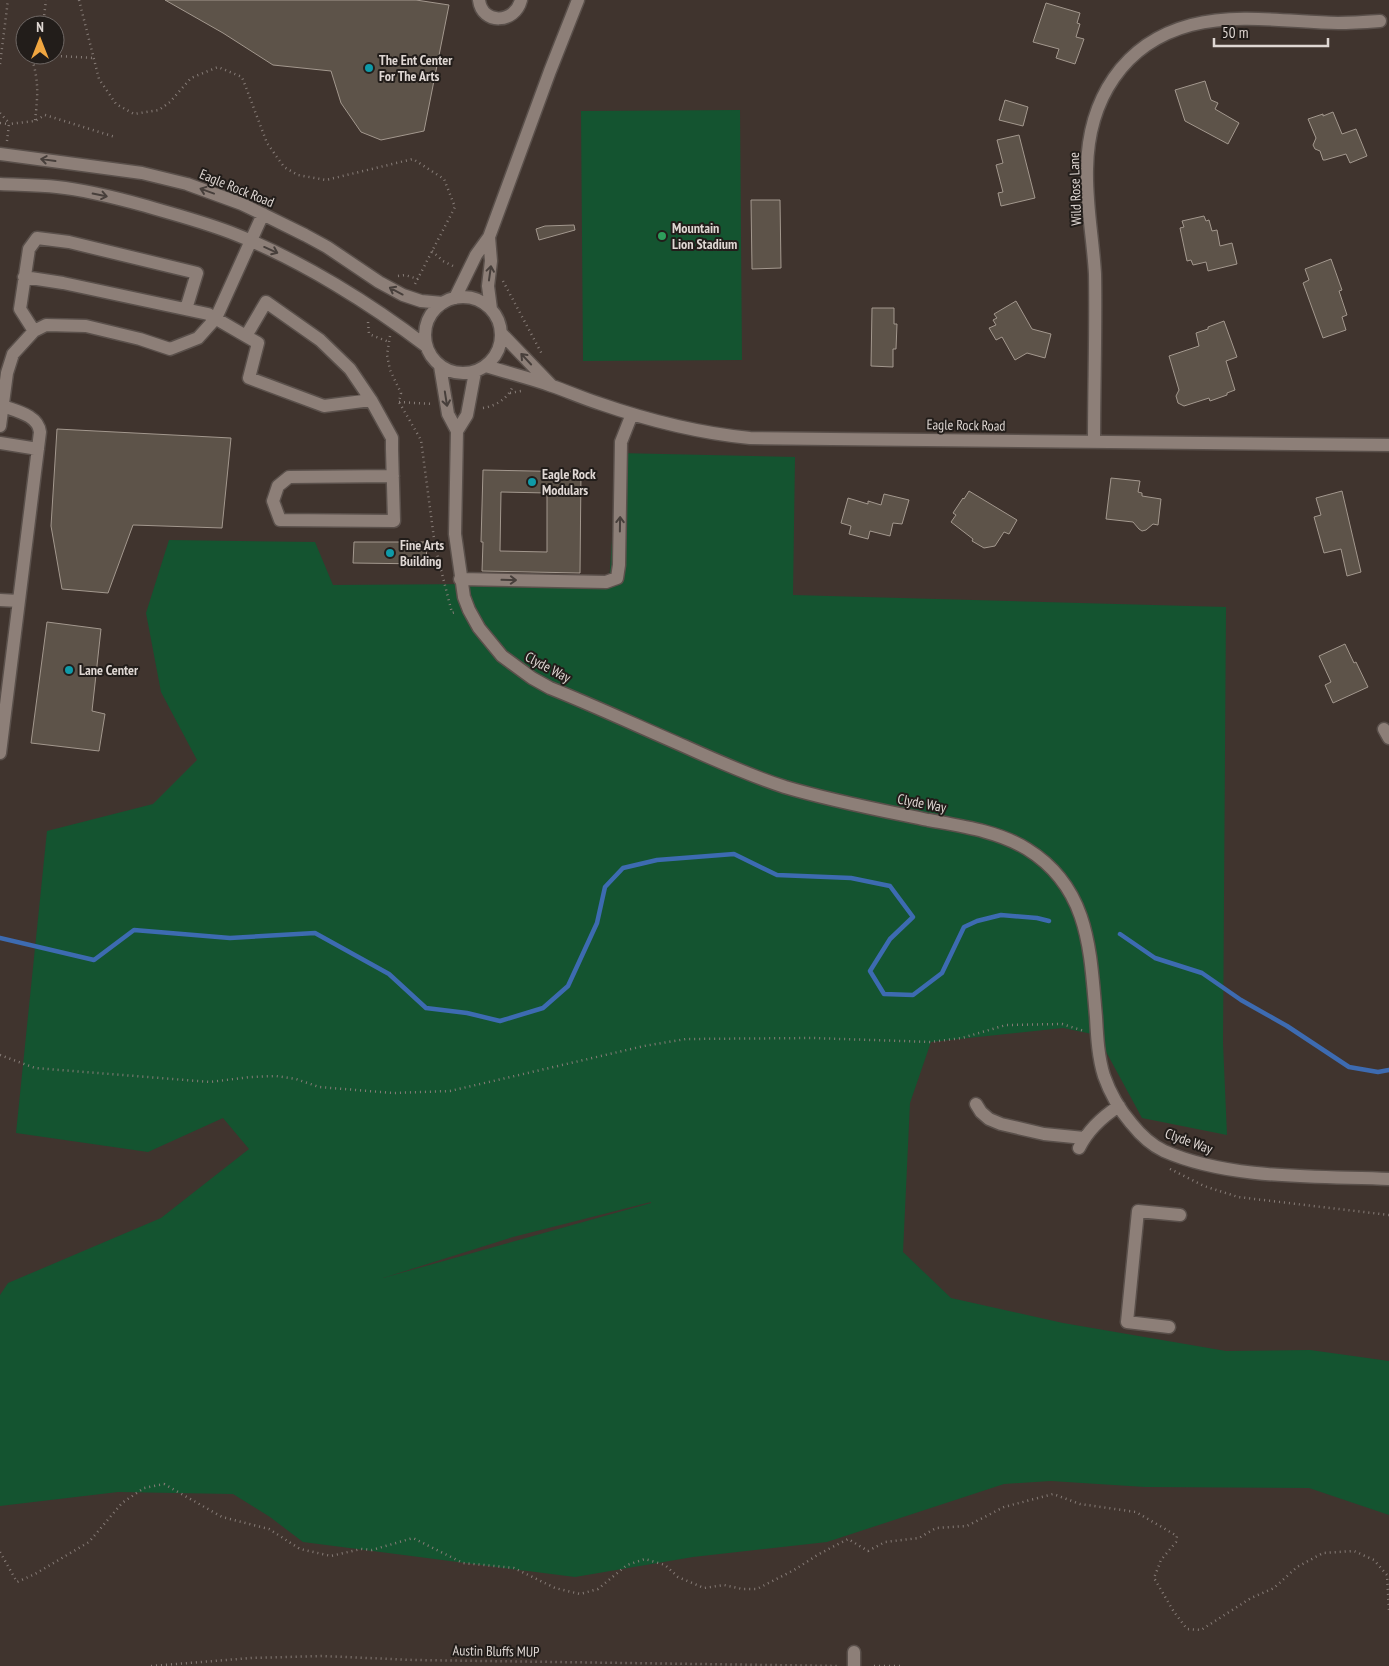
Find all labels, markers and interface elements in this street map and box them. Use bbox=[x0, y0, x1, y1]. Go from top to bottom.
north arrow bbox=[15, 15, 65, 65]
scale bar bbox=[1214, 15, 1328, 47]
text: N bbox=[36, 18, 44, 36]
text: 50 m bbox=[1222, 23, 1248, 42]
place label: The Ent Center For The Arts bbox=[379, 51, 453, 85]
marker: The Ent Center For The Arts bbox=[363, 62, 375, 74]
street label: Wild Rose Lane bbox=[1065, 152, 1085, 226]
one-way arrow bbox=[40, 155, 56, 165]
street label: Eagle Rock Road bbox=[197, 165, 277, 211]
one-way arrow bbox=[200, 186, 215, 195]
one-way arrow bbox=[92, 190, 108, 200]
place label: Mountain Lion Stadium bbox=[672, 219, 737, 253]
marker: Mountain Lion Stadium bbox=[656, 230, 668, 242]
one-way arrow bbox=[263, 246, 278, 256]
one-way arrow bbox=[485, 266, 495, 282]
one-way arrow bbox=[389, 286, 404, 296]
one-way arrow bbox=[520, 353, 532, 365]
one-way arrow bbox=[441, 391, 451, 407]
street label: Eagle Rock Road bbox=[926, 415, 1006, 435]
place label: Eagle Rock Modulars bbox=[542, 465, 596, 499]
marker: Eagle Rock Modulars bbox=[526, 476, 538, 488]
one-way arrow bbox=[615, 517, 625, 533]
place label: Fine Arts Building bbox=[400, 536, 444, 570]
marker: Fine Arts Building bbox=[384, 547, 396, 559]
one-way arrow bbox=[500, 575, 517, 585]
street label: Clyde Way bbox=[522, 647, 575, 687]
place label: Lane Center bbox=[79, 661, 139, 679]
marker: Lane Center bbox=[63, 664, 75, 676]
street label: Clyde Way bbox=[896, 789, 949, 817]
street label: Clyde Way bbox=[1163, 1124, 1216, 1158]
street label: Austin Bluffs MUP bbox=[452, 1641, 540, 1661]

